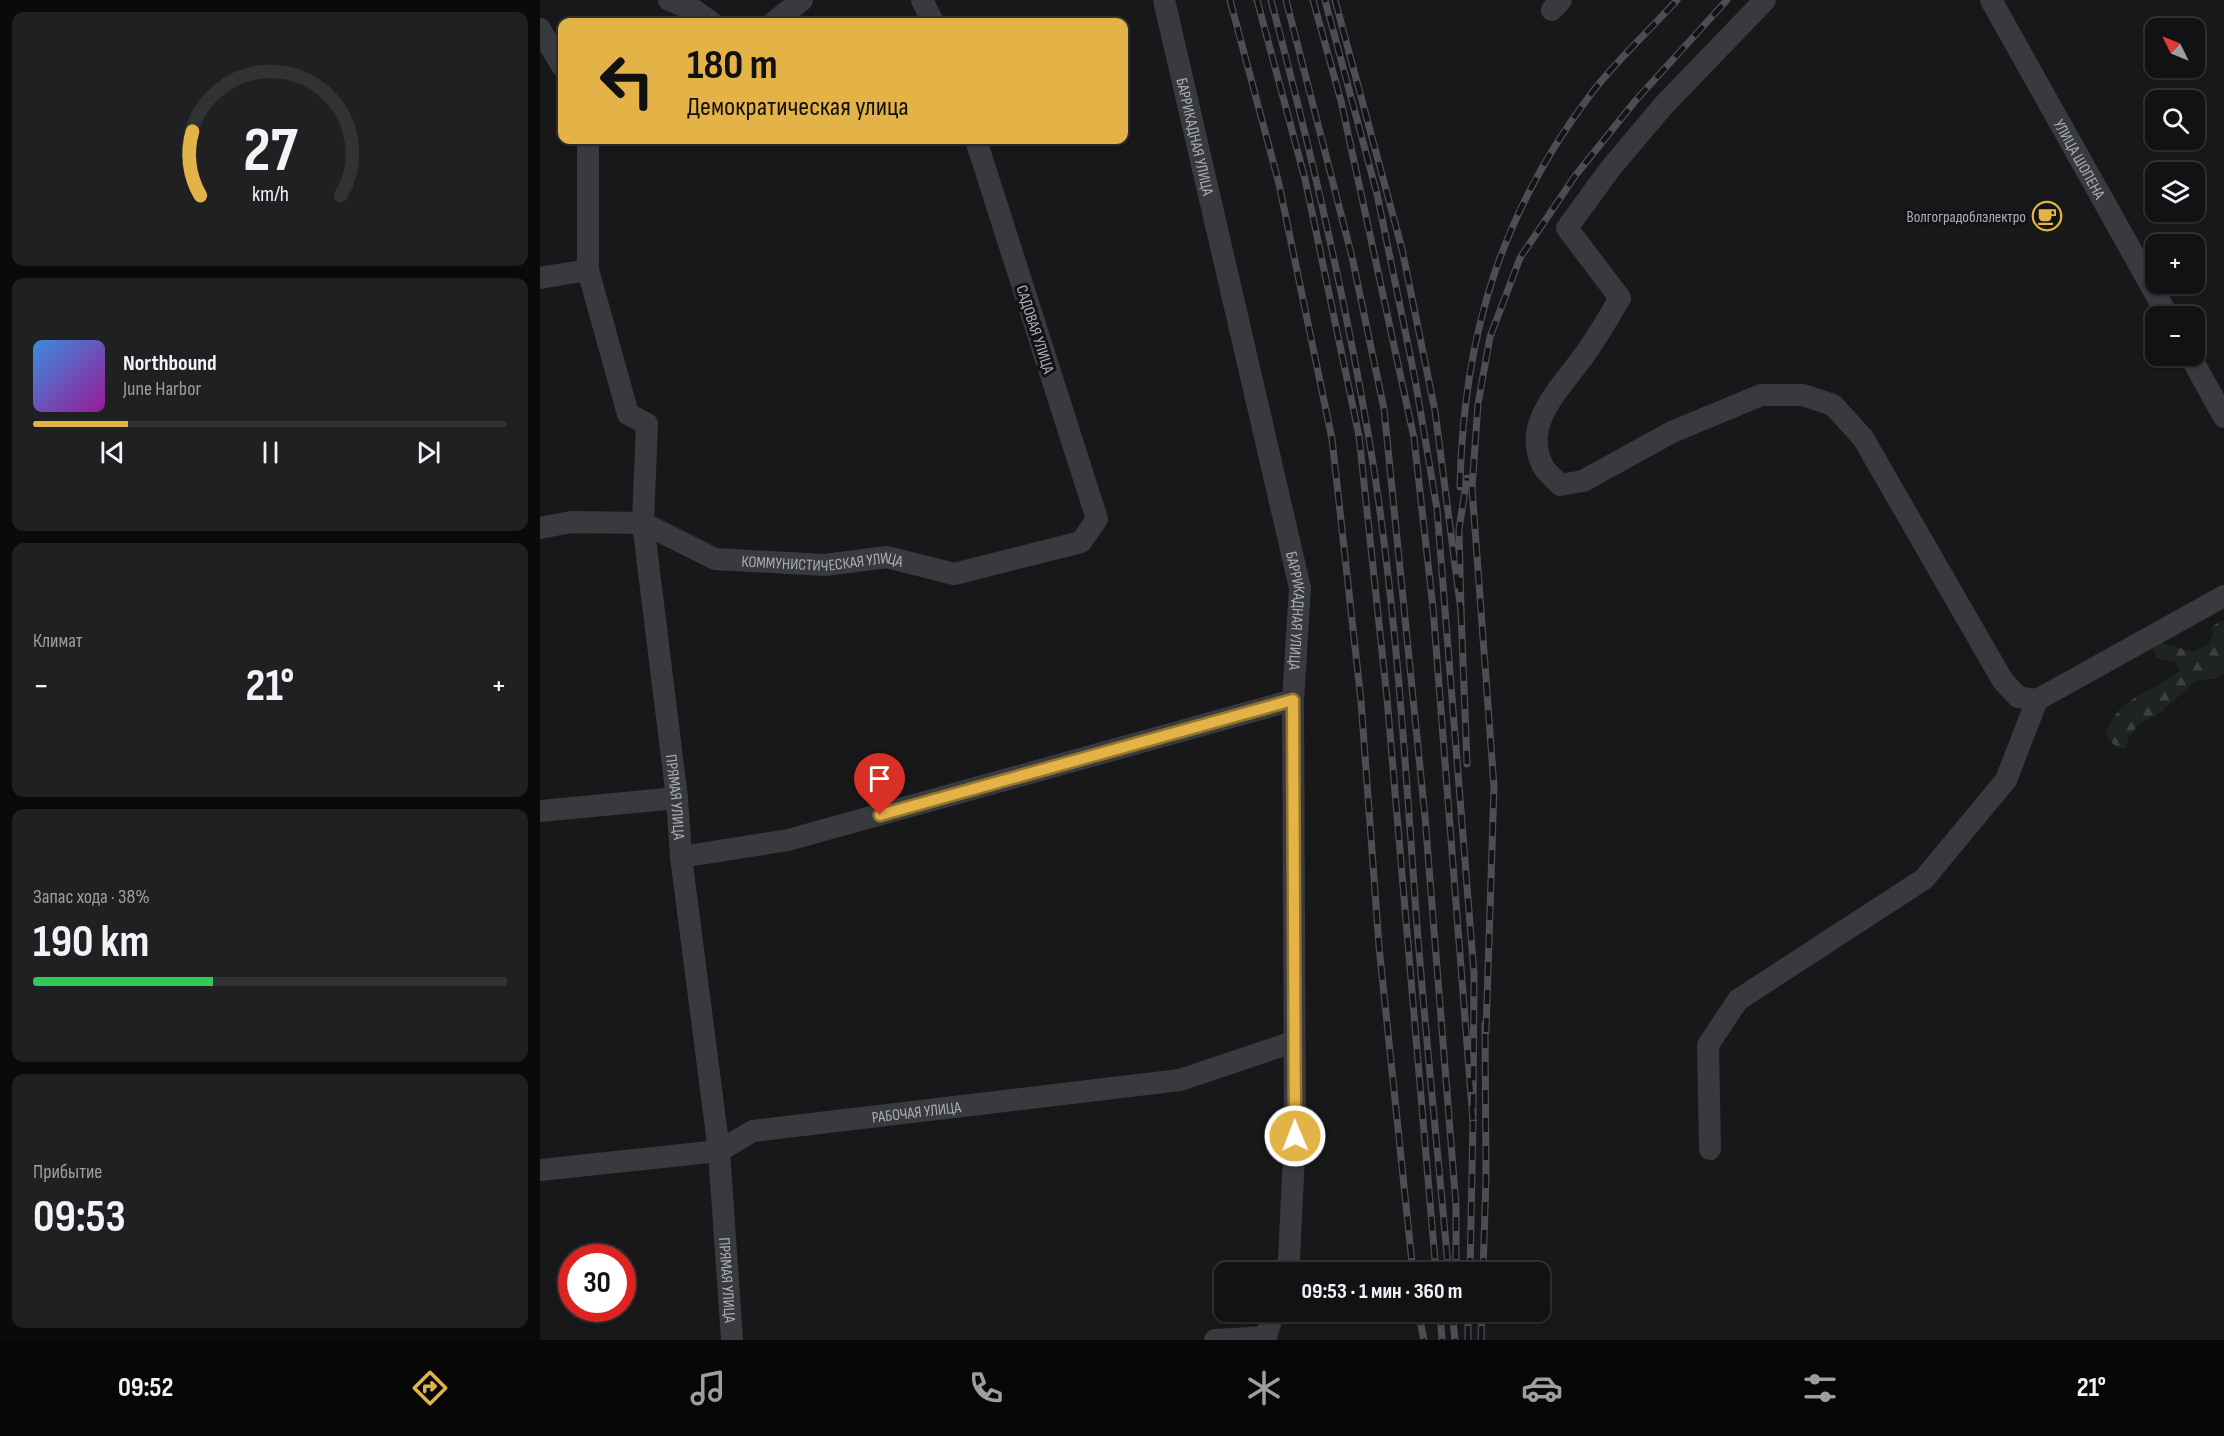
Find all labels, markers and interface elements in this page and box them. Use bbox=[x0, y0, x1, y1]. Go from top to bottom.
north arrow bbox=[2145, 18, 2205, 78]
map controls bbox=[2145, 18, 2205, 366]
text: 180 m bbox=[687, 40, 778, 91]
icon: left bbox=[588, 42, 666, 120]
street label: БАРРИКАДНАЯ УЛИЦА bbox=[1171, 76, 1217, 197]
button: search bbox=[2145, 90, 2205, 150]
text: Демократическая улица bbox=[687, 91, 909, 123]
text: 27 bbox=[243, 114, 298, 189]
street label: УЛИЦА ШОПЕНА bbox=[2049, 116, 2109, 203]
button: layers bbox=[2145, 162, 2205, 222]
text: km/h bbox=[251, 182, 289, 207]
cafe icon: Волгоградоблэлектро bbox=[2031, 200, 2063, 232]
place label: Волгоградоблэлектро bbox=[1907, 208, 2026, 227]
button: + bbox=[2145, 234, 2205, 294]
street label: САДОВАЯ УЛИЦА bbox=[1011, 283, 1058, 376]
button: − bbox=[2145, 306, 2205, 366]
text: Northbound bbox=[123, 350, 217, 377]
text: June Harbor bbox=[123, 377, 201, 401]
icon: previous bbox=[96, 436, 129, 469]
icon: pause bbox=[254, 436, 287, 469]
icon: next bbox=[412, 436, 445, 469]
street label: КОММУНИСТИЧЕСКАЯ УЛИЦА bbox=[741, 549, 905, 576]
street label: БАРРИКАДНАЯ УЛИЦА bbox=[1281, 550, 1308, 671]
text: Климат bbox=[33, 629, 83, 653]
text: 21° bbox=[246, 659, 294, 714]
text: − bbox=[33, 666, 49, 706]
text: + bbox=[491, 666, 507, 706]
street label: ПРЯМАЯ УЛИЦА bbox=[661, 753, 688, 841]
pin bbox=[854, 753, 905, 815]
icon: arrive bbox=[863, 762, 896, 795]
text: Запас хода · 38% bbox=[33, 885, 150, 909]
text: 190 km bbox=[33, 915, 149, 970]
street label: РАБОЧАЯ УЛИЦА bbox=[871, 1098, 962, 1128]
position arrow bbox=[1263, 1104, 1327, 1168]
text: Прибытие bbox=[33, 1160, 102, 1184]
text: 09:53 bbox=[33, 1190, 126, 1245]
street label: ПРЯМАЯ УЛИЦА bbox=[714, 1237, 739, 1324]
speed limit sign: 30 bbox=[558, 1244, 636, 1322]
text: 09:53 · 1 мин · 360 m bbox=[1302, 1278, 1462, 1305]
icon: directions bbox=[409, 1367, 451, 1409]
icon: music bbox=[687, 1367, 729, 1409]
icon: phone bbox=[965, 1367, 1007, 1409]
icon: climate bbox=[1243, 1367, 1285, 1409]
icon: car bbox=[1521, 1367, 1563, 1409]
icon: filters bbox=[1799, 1367, 1841, 1409]
text: 09:52 bbox=[118, 1372, 173, 1404]
text: 21° bbox=[2077, 1372, 2106, 1404]

